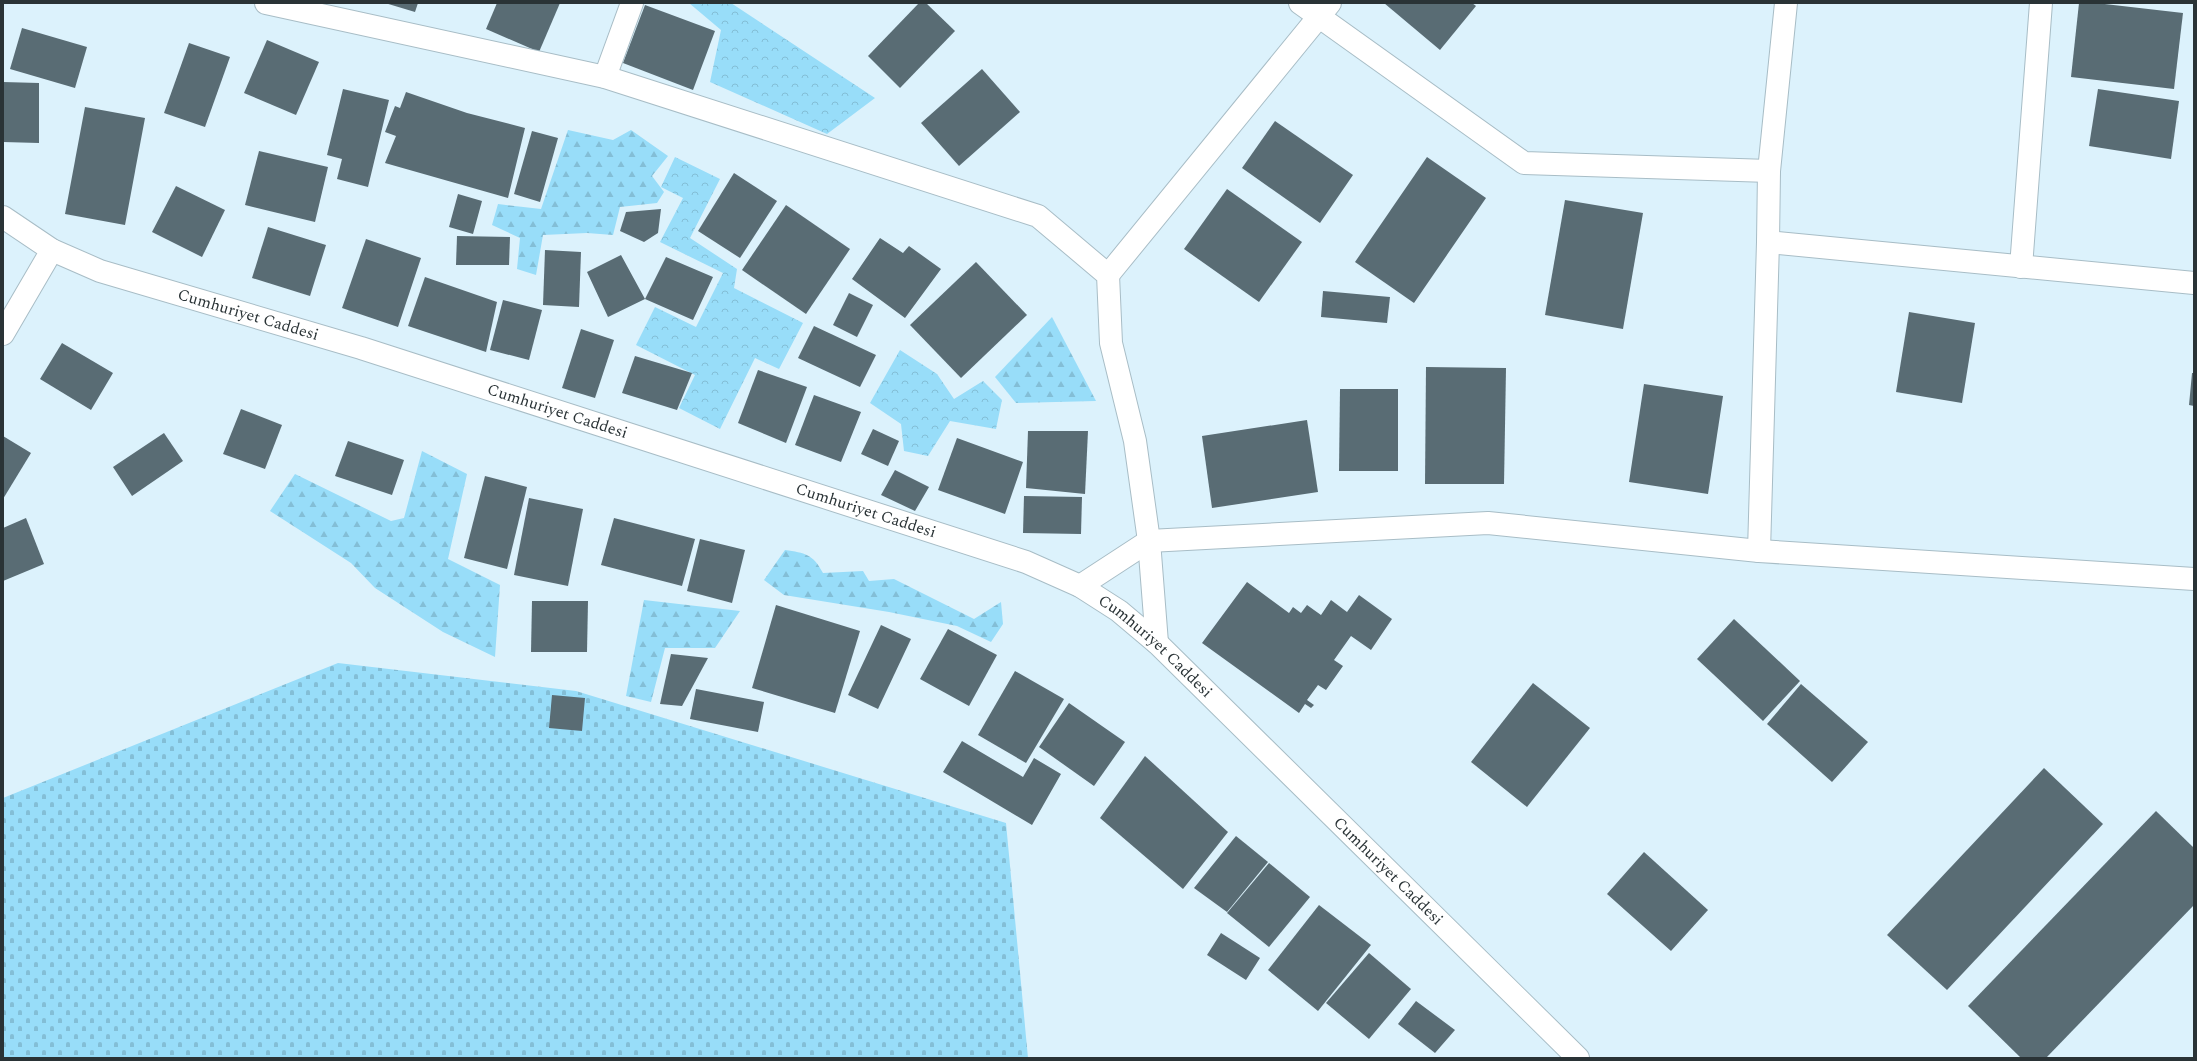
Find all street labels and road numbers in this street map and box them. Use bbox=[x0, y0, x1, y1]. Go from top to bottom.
street label: Cumhuriyet Caddesi bbox=[175, 283, 322, 347]
street label: Cumhuriyet Caddesi bbox=[484, 377, 631, 445]
street label: Cumhuriyet Caddesi bbox=[793, 477, 939, 544]
street label: Cumhuriyet Caddesi bbox=[1093, 589, 1218, 703]
street label: Cumhuriyet Caddesi bbox=[1328, 811, 1449, 931]

